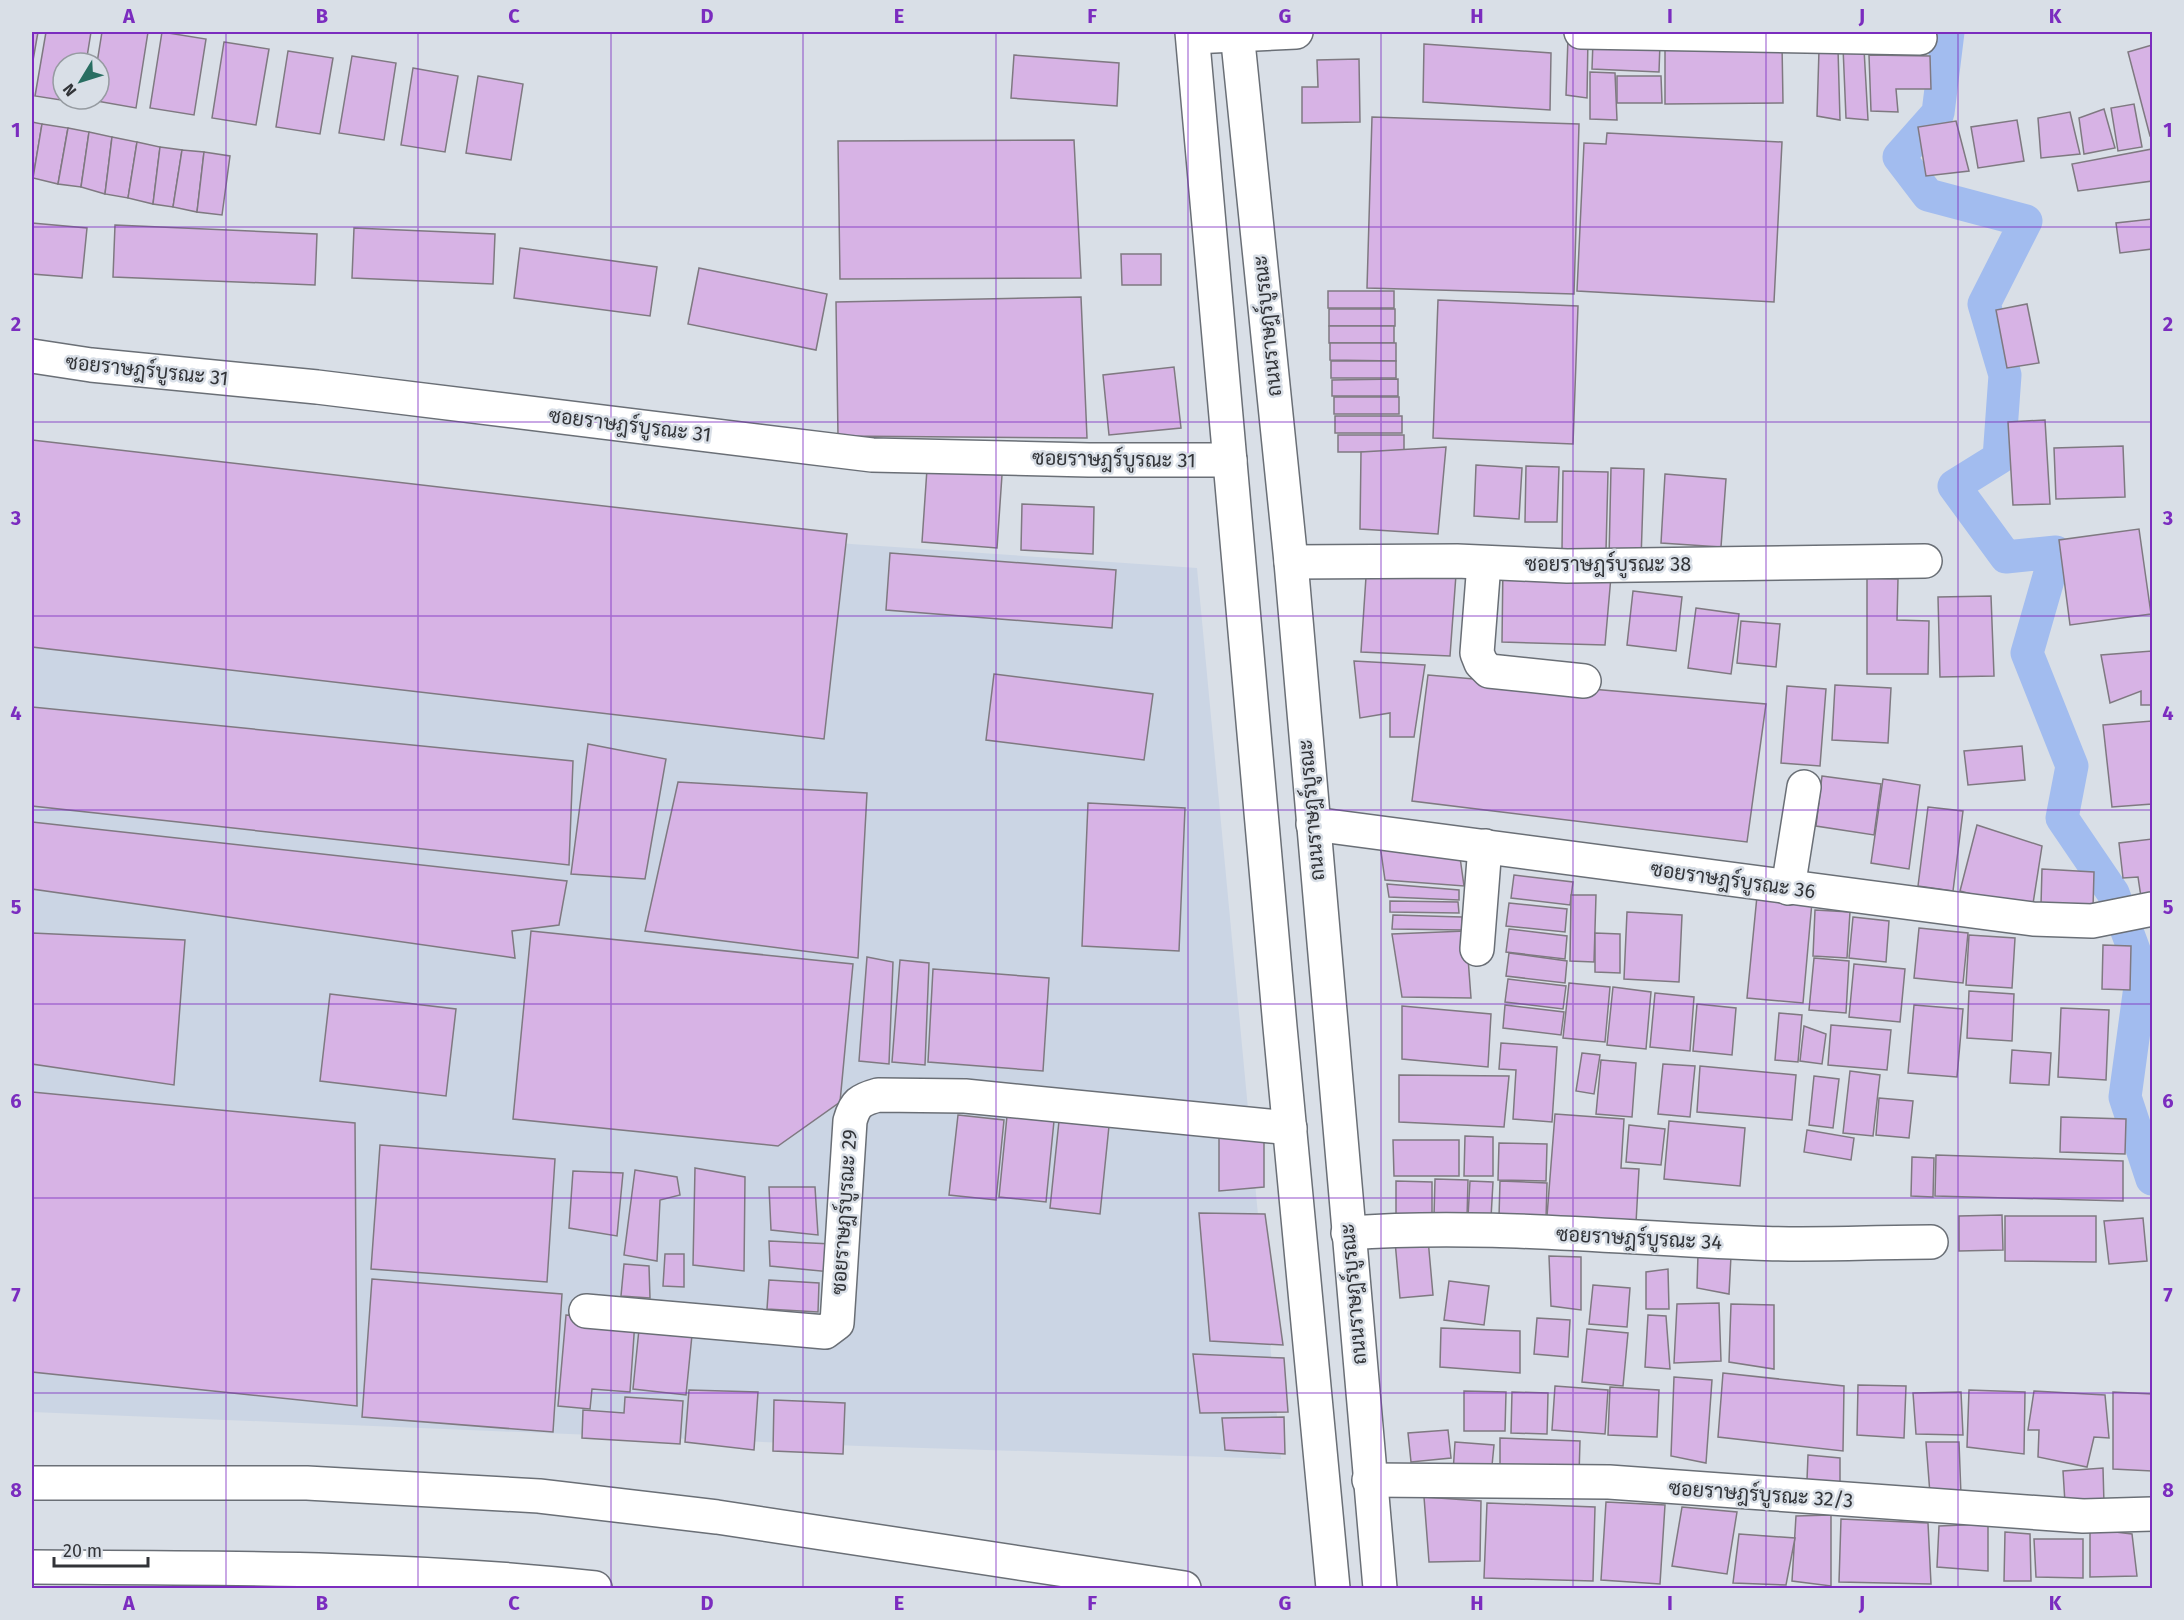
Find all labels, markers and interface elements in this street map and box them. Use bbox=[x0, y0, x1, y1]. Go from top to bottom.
text: A bbox=[122, 4, 136, 28]
text: B bbox=[316, 4, 328, 28]
text: C bbox=[508, 4, 520, 28]
text: D bbox=[700, 4, 714, 28]
text: E bbox=[894, 4, 904, 28]
text: F bbox=[1087, 4, 1097, 28]
text: G bbox=[1279, 4, 1291, 28]
text: H bbox=[1470, 4, 1484, 28]
text: I bbox=[1667, 4, 1673, 28]
text: J bbox=[1858, 4, 1865, 28]
text: K bbox=[2049, 4, 2062, 28]
north arrow bbox=[51, 51, 111, 111]
text: N bbox=[59, 80, 80, 100]
text: 1 bbox=[11, 118, 21, 142]
text: 1 bbox=[2163, 118, 2173, 142]
street label: ถนนราษฎร์บูรณะ bbox=[1246, 254, 1289, 398]
text: 2 bbox=[11, 312, 21, 336]
text: 2 bbox=[2163, 312, 2173, 336]
street label: ซอยราษฎร์บูรณะ 31 bbox=[64, 348, 230, 393]
street label: ซอยราษฎร์บูรณะ 31 bbox=[547, 401, 713, 450]
street label: ซอยราษฎร์บูรณะ 31 bbox=[1032, 444, 1196, 475]
text: 3 bbox=[10, 506, 21, 530]
text: 3 bbox=[2162, 506, 2173, 530]
street label: ซอยราษฎร์บูรณะ 38 bbox=[1525, 550, 1691, 579]
text: 4 bbox=[10, 701, 22, 725]
text: 4 bbox=[2162, 701, 2174, 725]
street label: ถนนราษฎร์บูรณะ bbox=[1291, 738, 1332, 882]
street label: ซอยราษฎร์บูรณะ 36 bbox=[1649, 855, 1817, 906]
text: 5 bbox=[11, 895, 22, 919]
text: 5 bbox=[2163, 895, 2174, 919]
text: 6 bbox=[10, 1089, 22, 1113]
text: 6 bbox=[2162, 1089, 2174, 1113]
street label: ซอยราษฎร์บูรณะ 29 bbox=[824, 1128, 865, 1296]
street label: ซอยราษฎร์บูรณะ 34 bbox=[1555, 1220, 1723, 1257]
street label: ถนนราษฎร์บูรณะ bbox=[1333, 1222, 1374, 1366]
text: 7 bbox=[11, 1283, 21, 1307]
text: 7 bbox=[2163, 1283, 2173, 1307]
street label: ซอยราษฎร์บูรณะ 32/3 bbox=[1668, 1474, 1854, 1515]
text: 8 bbox=[10, 1478, 22, 1502]
text: 8 bbox=[2162, 1478, 2174, 1502]
scale bar bbox=[54, 1530, 148, 1568]
text: 20 m bbox=[63, 1540, 102, 1562]
text: A bbox=[122, 1591, 136, 1615]
text: B bbox=[316, 1591, 328, 1615]
text: C bbox=[508, 1591, 520, 1615]
text: D bbox=[700, 1591, 714, 1615]
text: E bbox=[894, 1591, 904, 1615]
text: F bbox=[1087, 1591, 1097, 1615]
text: G bbox=[1279, 1591, 1291, 1615]
text: H bbox=[1470, 1591, 1484, 1615]
text: I bbox=[1667, 1591, 1673, 1615]
text: J bbox=[1858, 1591, 1865, 1615]
text: K bbox=[2049, 1591, 2062, 1615]

